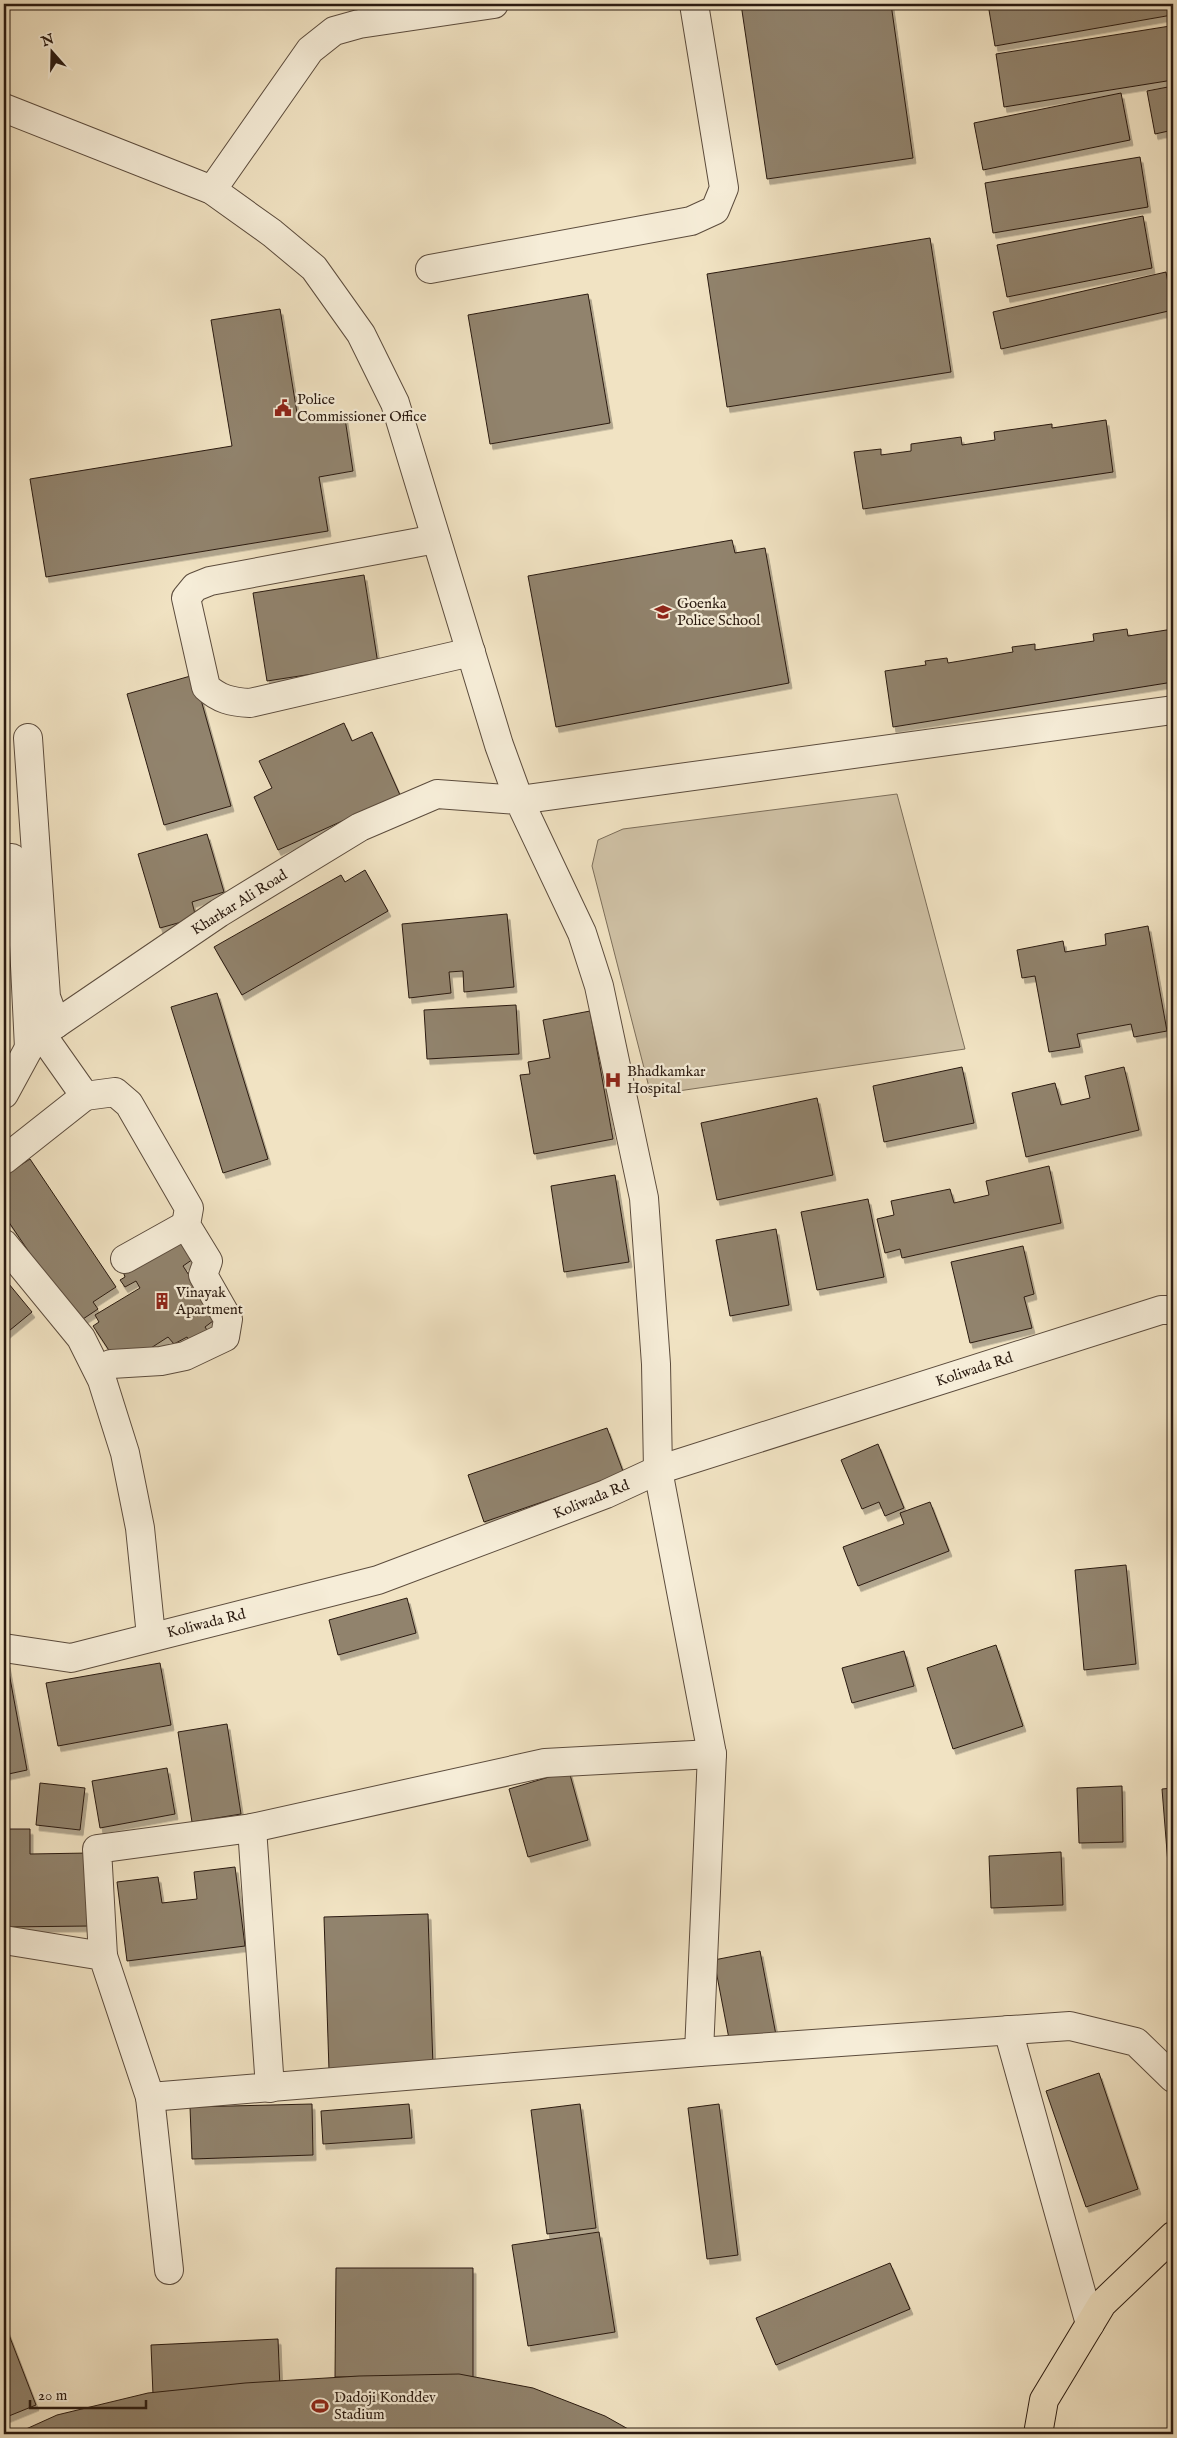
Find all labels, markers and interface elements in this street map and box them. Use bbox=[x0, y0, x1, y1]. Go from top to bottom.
north arrow bbox=[28, 28, 78, 78]
text: N bbox=[38, 30, 57, 52]
place label: Police Commissioner Office bbox=[297, 390, 427, 426]
public building icon: Police Commissioner Office bbox=[273, 398, 293, 418]
place label: Goenka Police School bbox=[677, 594, 761, 630]
school or university icon: Goenka Police School bbox=[653, 602, 673, 622]
street label: Kharkar Ali Road bbox=[188, 865, 292, 939]
place label: Bhadkamkar Hospital bbox=[627, 1062, 706, 1098]
hospital icon: Bhadkamkar Hospital bbox=[603, 1070, 623, 1090]
place label: Vinayak Apartment bbox=[175, 1283, 243, 1319]
building icon: Vinayak Apartment bbox=[152, 1291, 172, 1311]
street label: Koliwada Rd bbox=[933, 1348, 1016, 1391]
street label: Koliwada Rd bbox=[550, 1475, 633, 1523]
street label: Koliwada Rd bbox=[165, 1604, 248, 1642]
scale bar bbox=[30, 2378, 146, 2410]
text: 20 m bbox=[38, 2386, 68, 2405]
place label: Dadoji Konddev Stadium bbox=[334, 2388, 436, 2424]
sports icon: Dadoji Konddev Stadium bbox=[310, 2396, 330, 2416]

